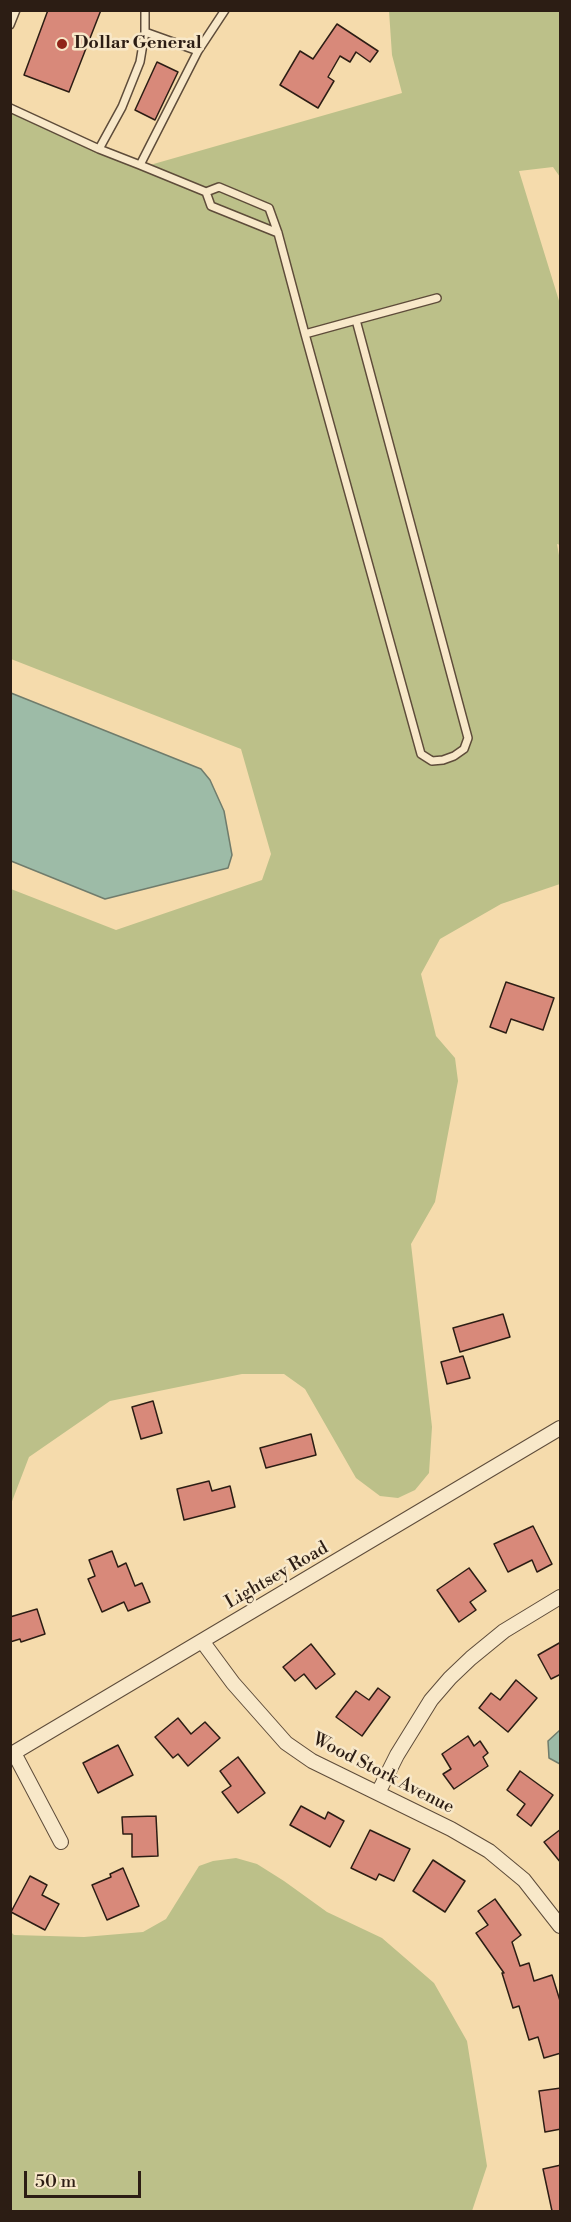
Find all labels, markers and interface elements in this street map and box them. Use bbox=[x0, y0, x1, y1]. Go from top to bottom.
place label: Dollar General bbox=[74, 33, 202, 55]
marker: Dollar General bbox=[55, 37, 69, 51]
street label: Lightsey Road bbox=[222, 1538, 332, 1614]
street label: Wood Stork Avenue bbox=[309, 1729, 457, 1819]
scale bar bbox=[27, 2159, 144, 2197]
text: 50 m bbox=[35, 2170, 76, 2193]

